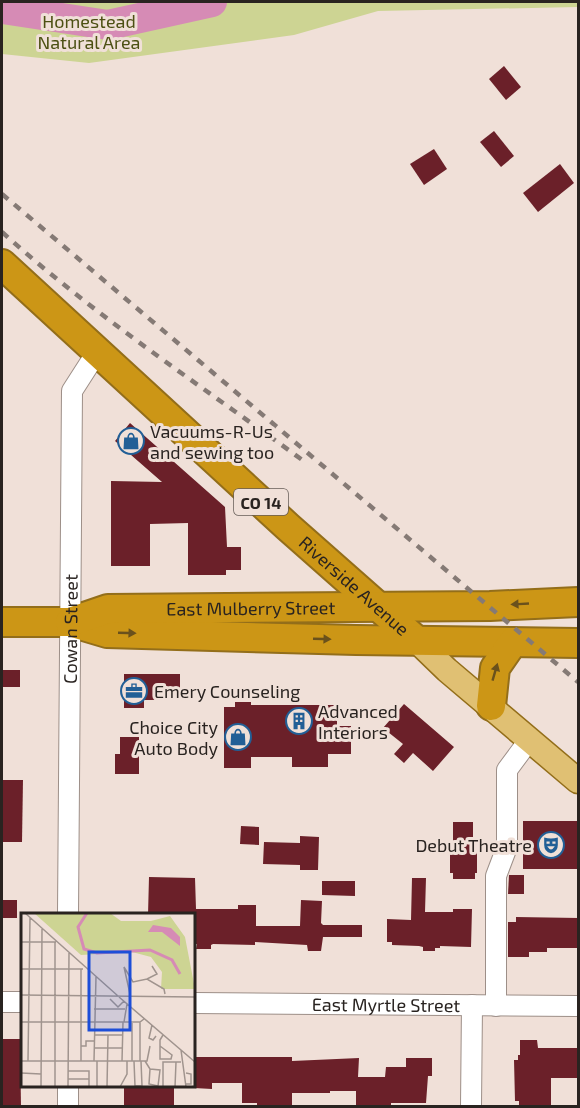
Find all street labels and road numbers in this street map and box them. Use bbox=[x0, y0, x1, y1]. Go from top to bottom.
road number: CO 14 bbox=[234, 489, 288, 515]
street label: Riverside Avenue bbox=[295, 531, 414, 640]
street label: Cowan Street bbox=[59, 574, 82, 684]
street label: East Mulberry Street bbox=[166, 596, 336, 620]
street label: East Myrtle Street bbox=[312, 993, 460, 1016]

